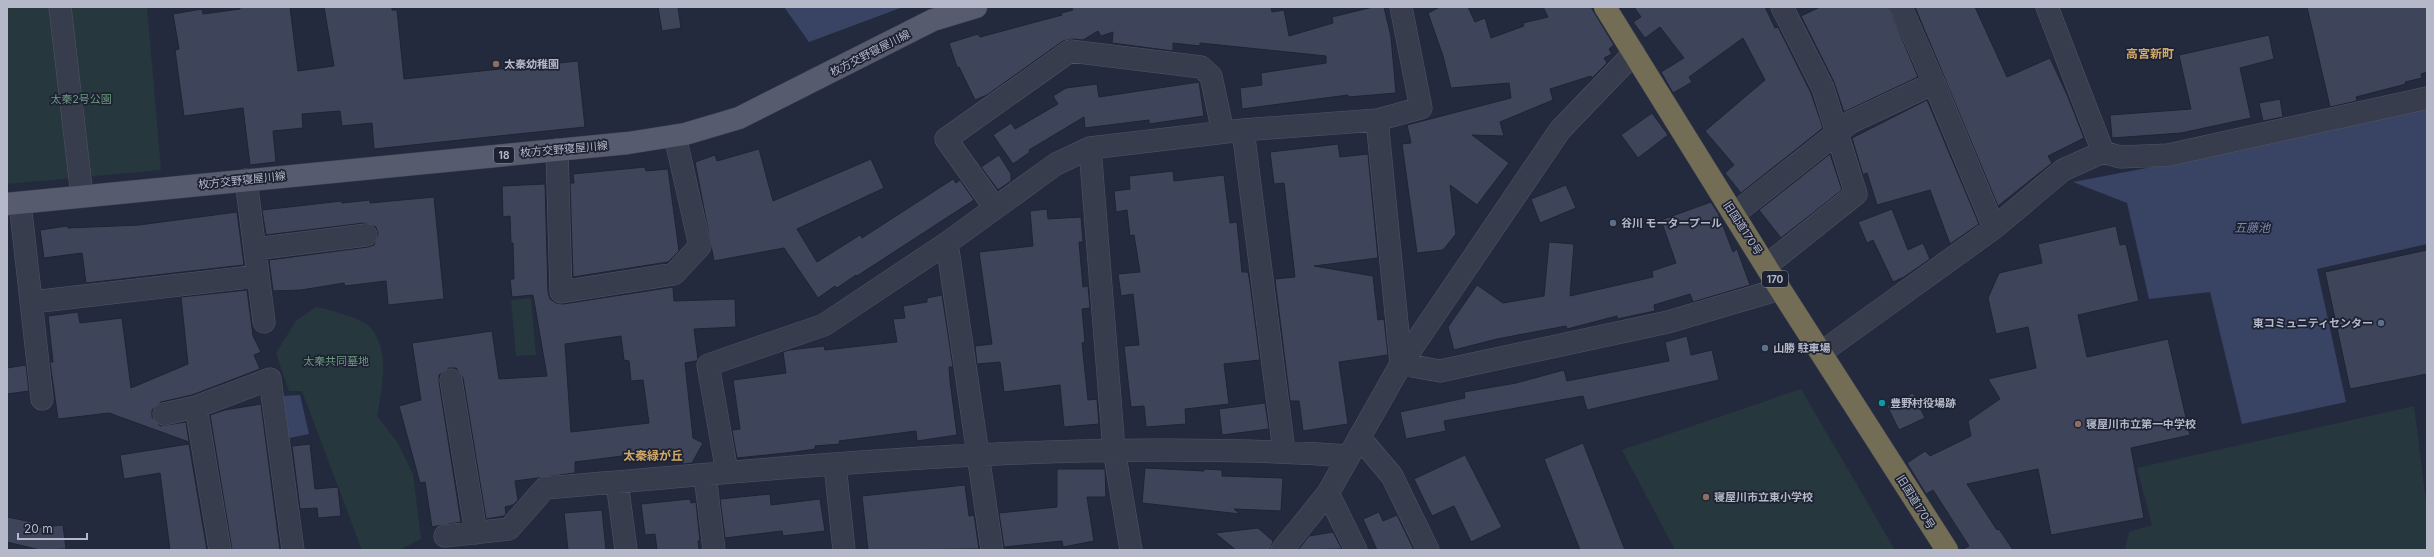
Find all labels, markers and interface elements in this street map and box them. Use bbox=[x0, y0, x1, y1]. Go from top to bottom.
street label: 枚方交野寝屋川線 bbox=[828, 27, 912, 79]
district label: 高宮新町 bbox=[2126, 46, 2174, 61]
place label: 太秦幼稚園 bbox=[504, 57, 559, 71]
marker: 太秦幼稚園 bbox=[491, 59, 501, 69]
park label: 太秦2号公園 bbox=[50, 92, 112, 106]
street label: 枚方交野寝屋川線 bbox=[520, 138, 608, 160]
road number: 18 bbox=[494, 147, 514, 163]
street label: 枚方交野寝屋川線 bbox=[198, 168, 286, 192]
street label: 旧国道170号 bbox=[1720, 198, 1766, 258]
place label: 谷川 モータープール bbox=[1621, 216, 1722, 230]
marker: 谷川 モータープール bbox=[1608, 218, 1618, 228]
water label: 五藤池 bbox=[2234, 220, 2271, 235]
road number: 170 bbox=[1762, 271, 1788, 287]
place label: 東コミュニティセンター bbox=[2253, 316, 2373, 330]
marker: 東コミュニティセンター bbox=[2376, 318, 2386, 328]
place label: 山勝 駐車場 bbox=[1773, 341, 1831, 355]
marker: 山勝 駐車場 bbox=[1760, 343, 1770, 353]
park label: 太秦共同墓地 bbox=[303, 354, 369, 368]
place label: 豊野村役場跡 bbox=[1890, 396, 1956, 410]
marker: 豊野村役場跡 bbox=[1877, 398, 1887, 408]
place label: 寝屋川市立第一中学校 bbox=[2086, 417, 2196, 431]
marker: 寝屋川市立第一中学校 bbox=[2073, 419, 2083, 429]
district label: 太秦緑が丘 bbox=[623, 448, 683, 463]
street label: 旧国道170号 bbox=[1894, 472, 1938, 532]
place label: 寝屋川市立東小学校 bbox=[1714, 490, 1813, 504]
marker: 寝屋川市立東小学校 bbox=[1701, 492, 1711, 502]
scale bar bbox=[18, 515, 87, 541]
text: 20 m bbox=[24, 521, 53, 536]

